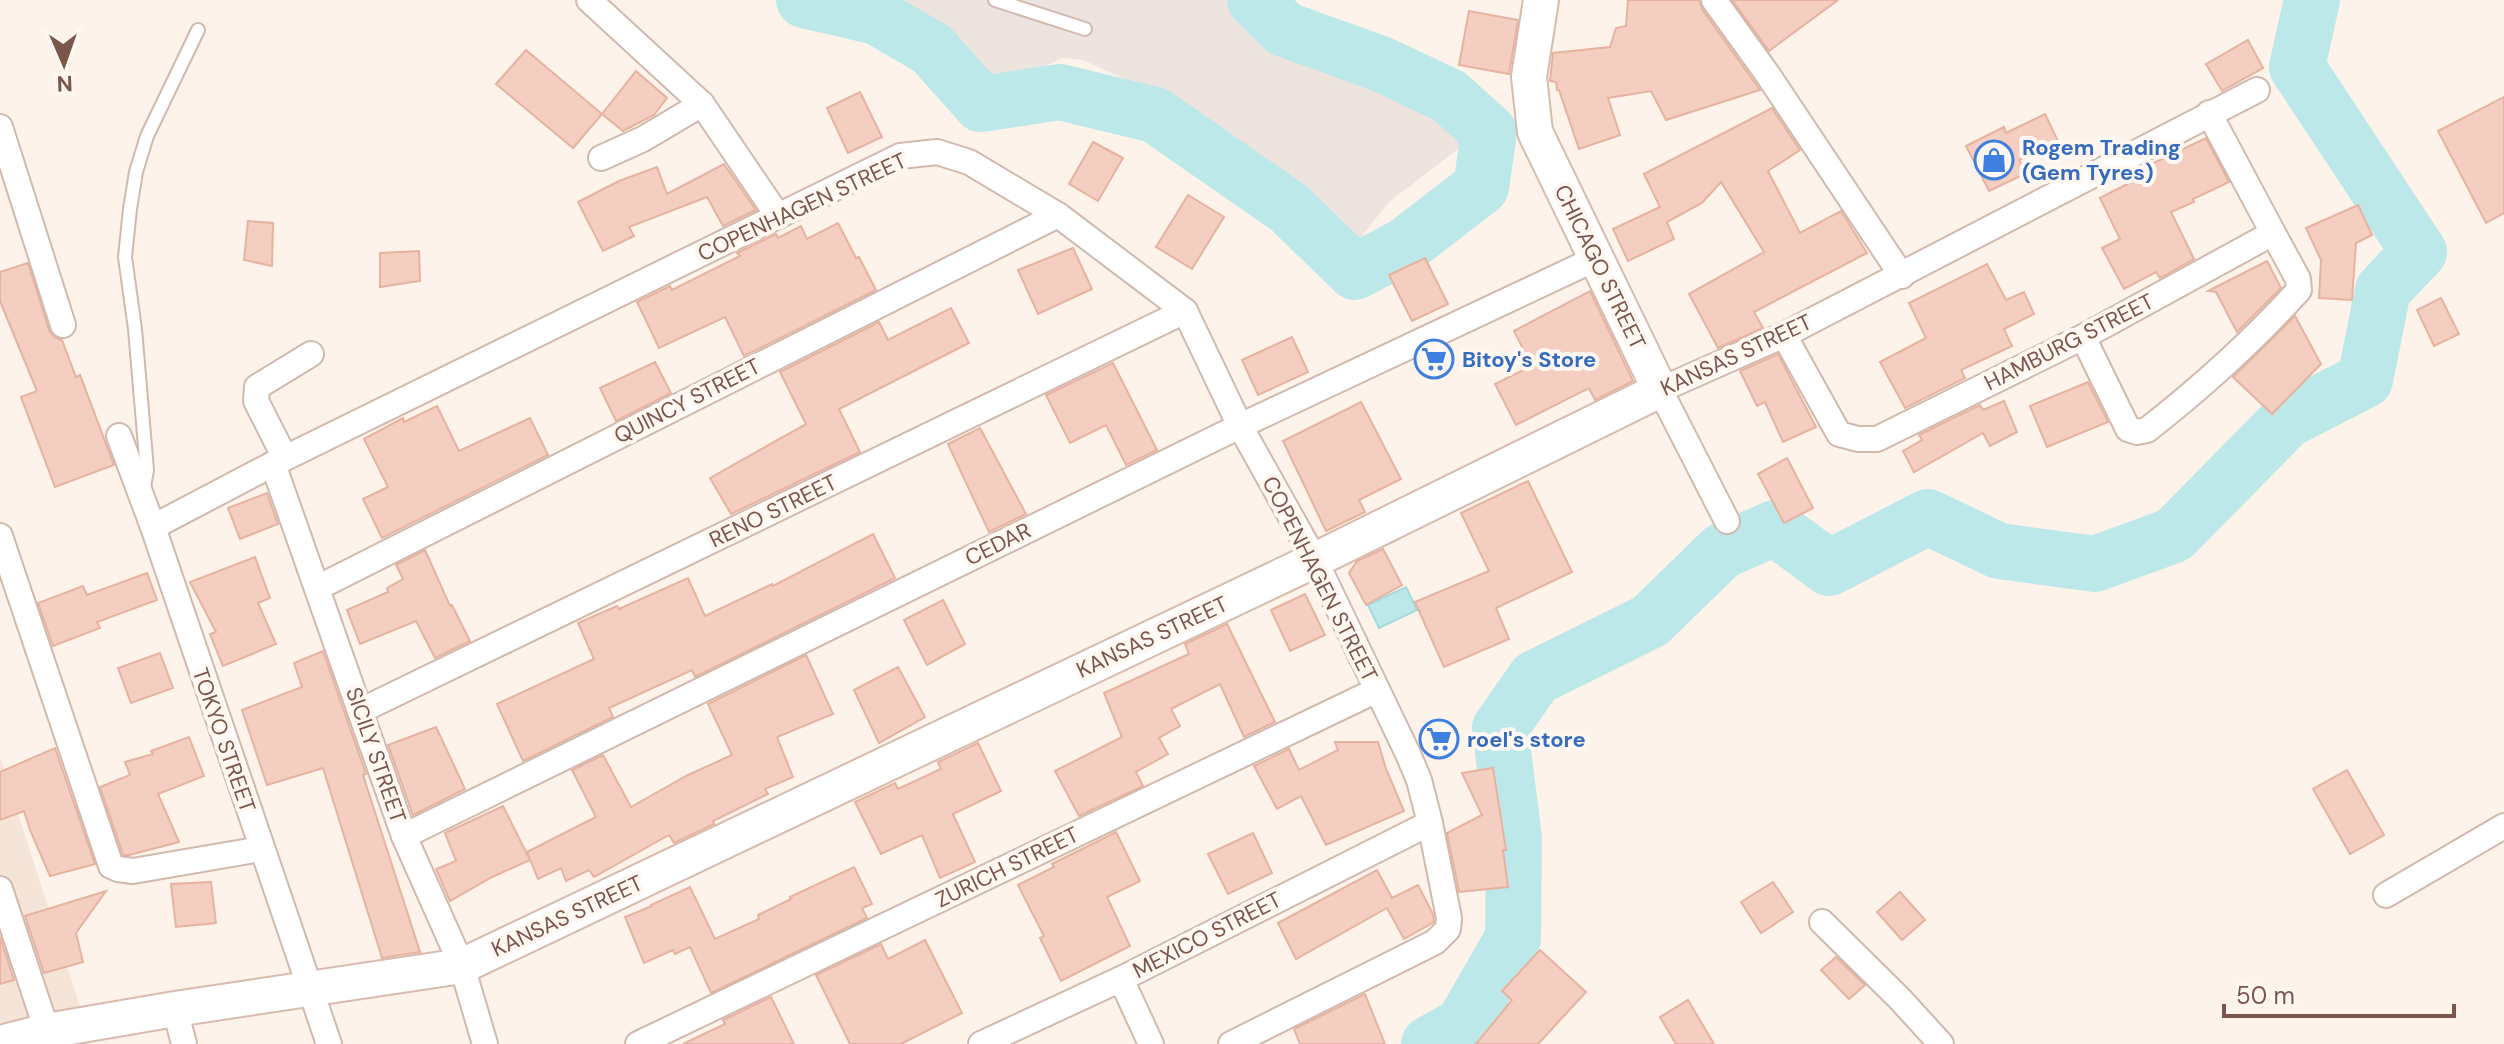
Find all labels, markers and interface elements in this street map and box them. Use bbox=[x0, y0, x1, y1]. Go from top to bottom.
north arrow bbox=[24, 24, 104, 104]
text: N bbox=[56, 69, 73, 98]
place label: Rogem Trading (Gem Tyres) bbox=[2022, 133, 2181, 187]
shop icon: Rogem Trading (Gem Tyres) bbox=[1973, 139, 2015, 181]
street label: COPENHAGEN STREET bbox=[693, 146, 911, 268]
street label: CHICAGO STREET bbox=[1548, 180, 1652, 354]
street label: HAMBURG STREET bbox=[1979, 287, 2159, 397]
street label: KANSAS STREET bbox=[1656, 307, 1816, 403]
supermarket icon: Bitoy's Store bbox=[1413, 338, 1455, 380]
place label: Bitoy's Store bbox=[1462, 345, 1596, 374]
street label: QUINCY STREET bbox=[609, 352, 765, 450]
street label: RENO STREET bbox=[704, 468, 842, 554]
street label: COPENHAGEN STREET bbox=[1256, 471, 1384, 687]
street label: CEDAR bbox=[960, 516, 1036, 572]
street label: KANSAS STREET bbox=[1072, 589, 1232, 685]
street label: TOKYO STREET bbox=[186, 664, 262, 816]
street label: SICILY STREET bbox=[339, 683, 413, 827]
supermarket icon: roel's store bbox=[1418, 718, 1460, 760]
place label: roel's store bbox=[1467, 725, 1586, 754]
street label: ZURICH STREET bbox=[930, 820, 1084, 914]
street label: KANSAS STREET bbox=[487, 868, 647, 964]
street label: MEXICO STREET bbox=[1128, 885, 1286, 985]
scale bar bbox=[2224, 968, 2454, 1018]
text: 50 m bbox=[2236, 980, 2295, 1011]

